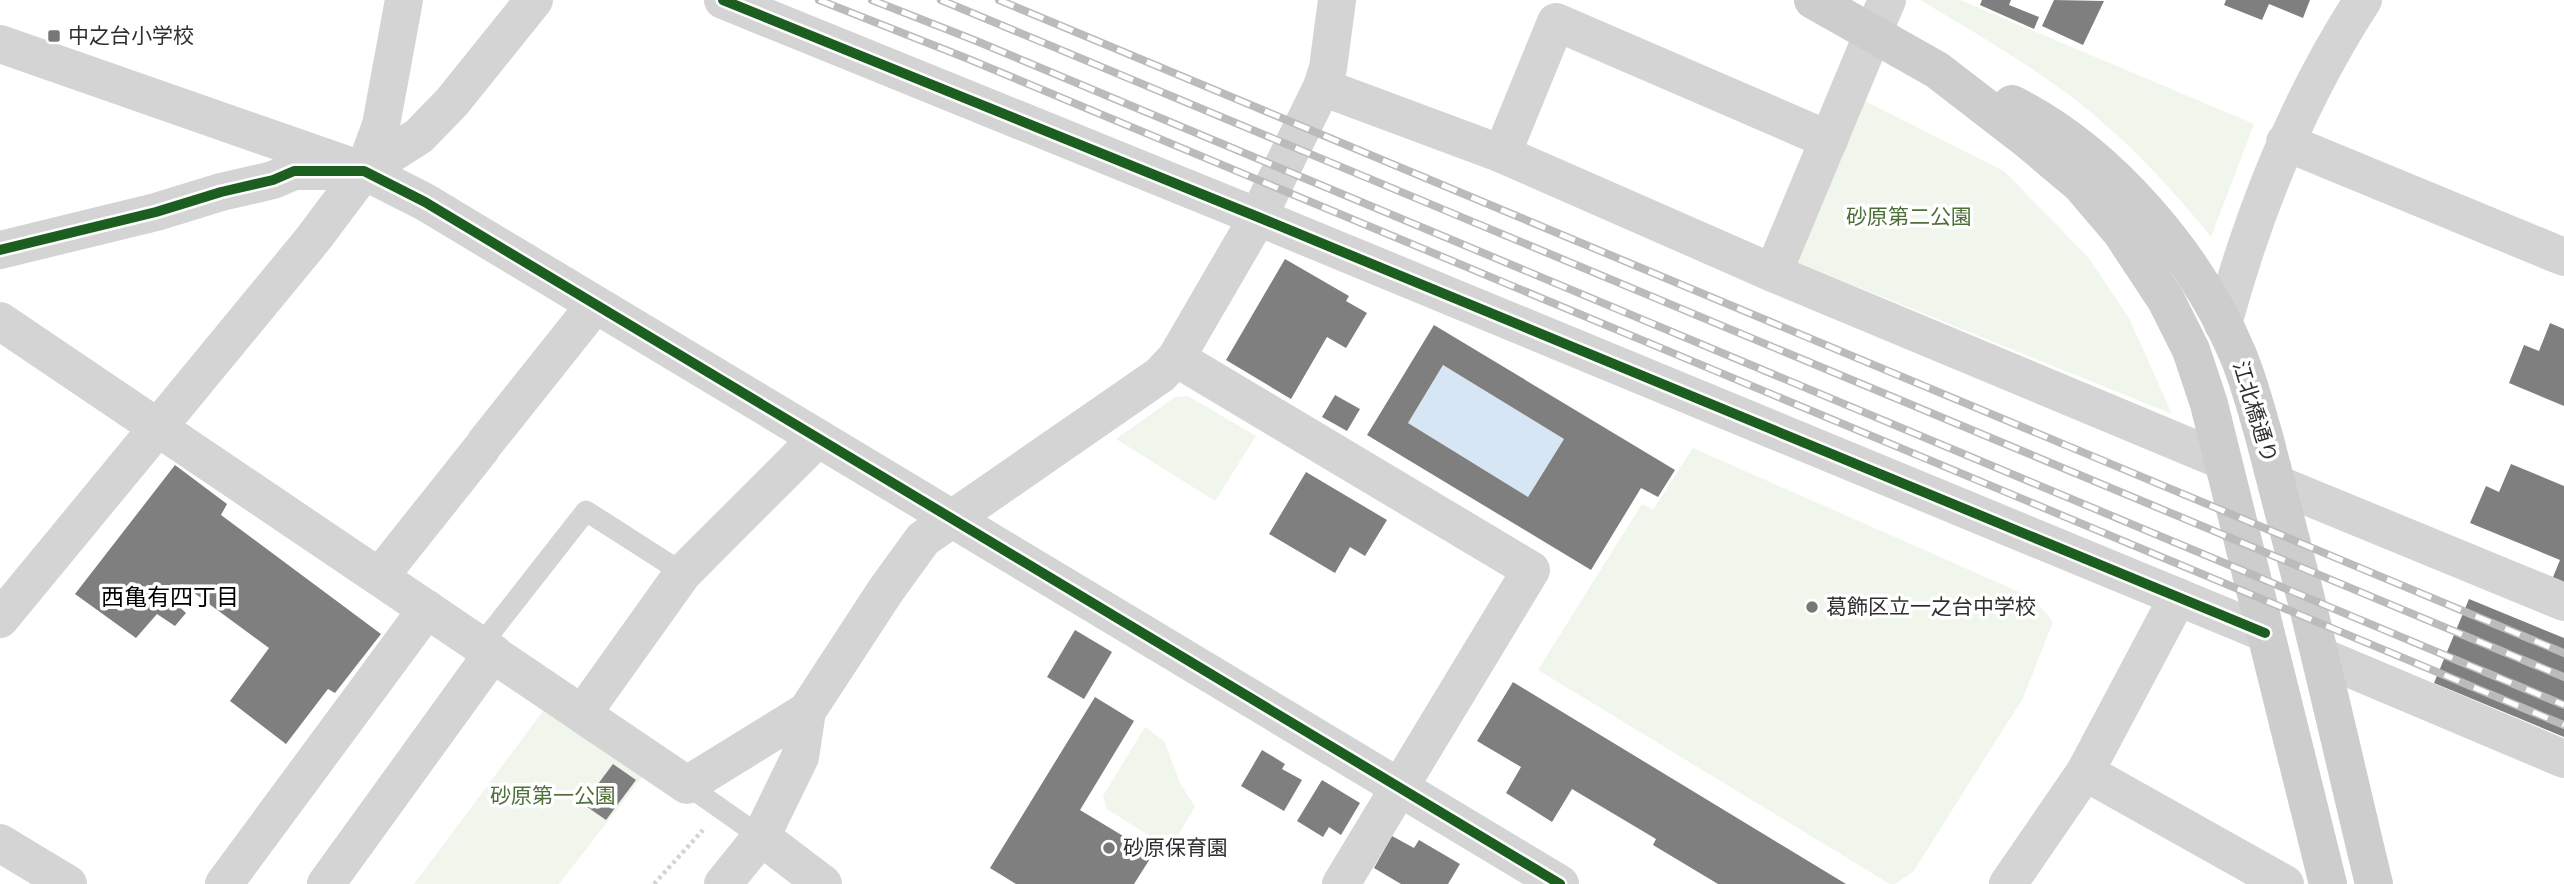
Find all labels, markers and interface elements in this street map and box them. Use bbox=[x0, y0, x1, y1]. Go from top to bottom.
place label: 中之台小学校 bbox=[68, 22, 194, 48]
marker: 中之台小学校 bbox=[46, 28, 62, 44]
park label: 砂原第二公園 bbox=[1846, 203, 1972, 229]
street label: 江北橋通り bbox=[2228, 358, 2284, 466]
district label: 西亀有四丁目 bbox=[101, 582, 239, 611]
place label: 葛飾区立一之台中学校 bbox=[1826, 593, 2036, 619]
marker: 葛飾区立一之台中学校 bbox=[1804, 599, 1820, 615]
park label: 砂原第一公園 bbox=[490, 782, 616, 808]
place label: 砂原保育園 bbox=[1123, 834, 1228, 860]
marker: 砂原保育園 bbox=[1101, 840, 1117, 856]

